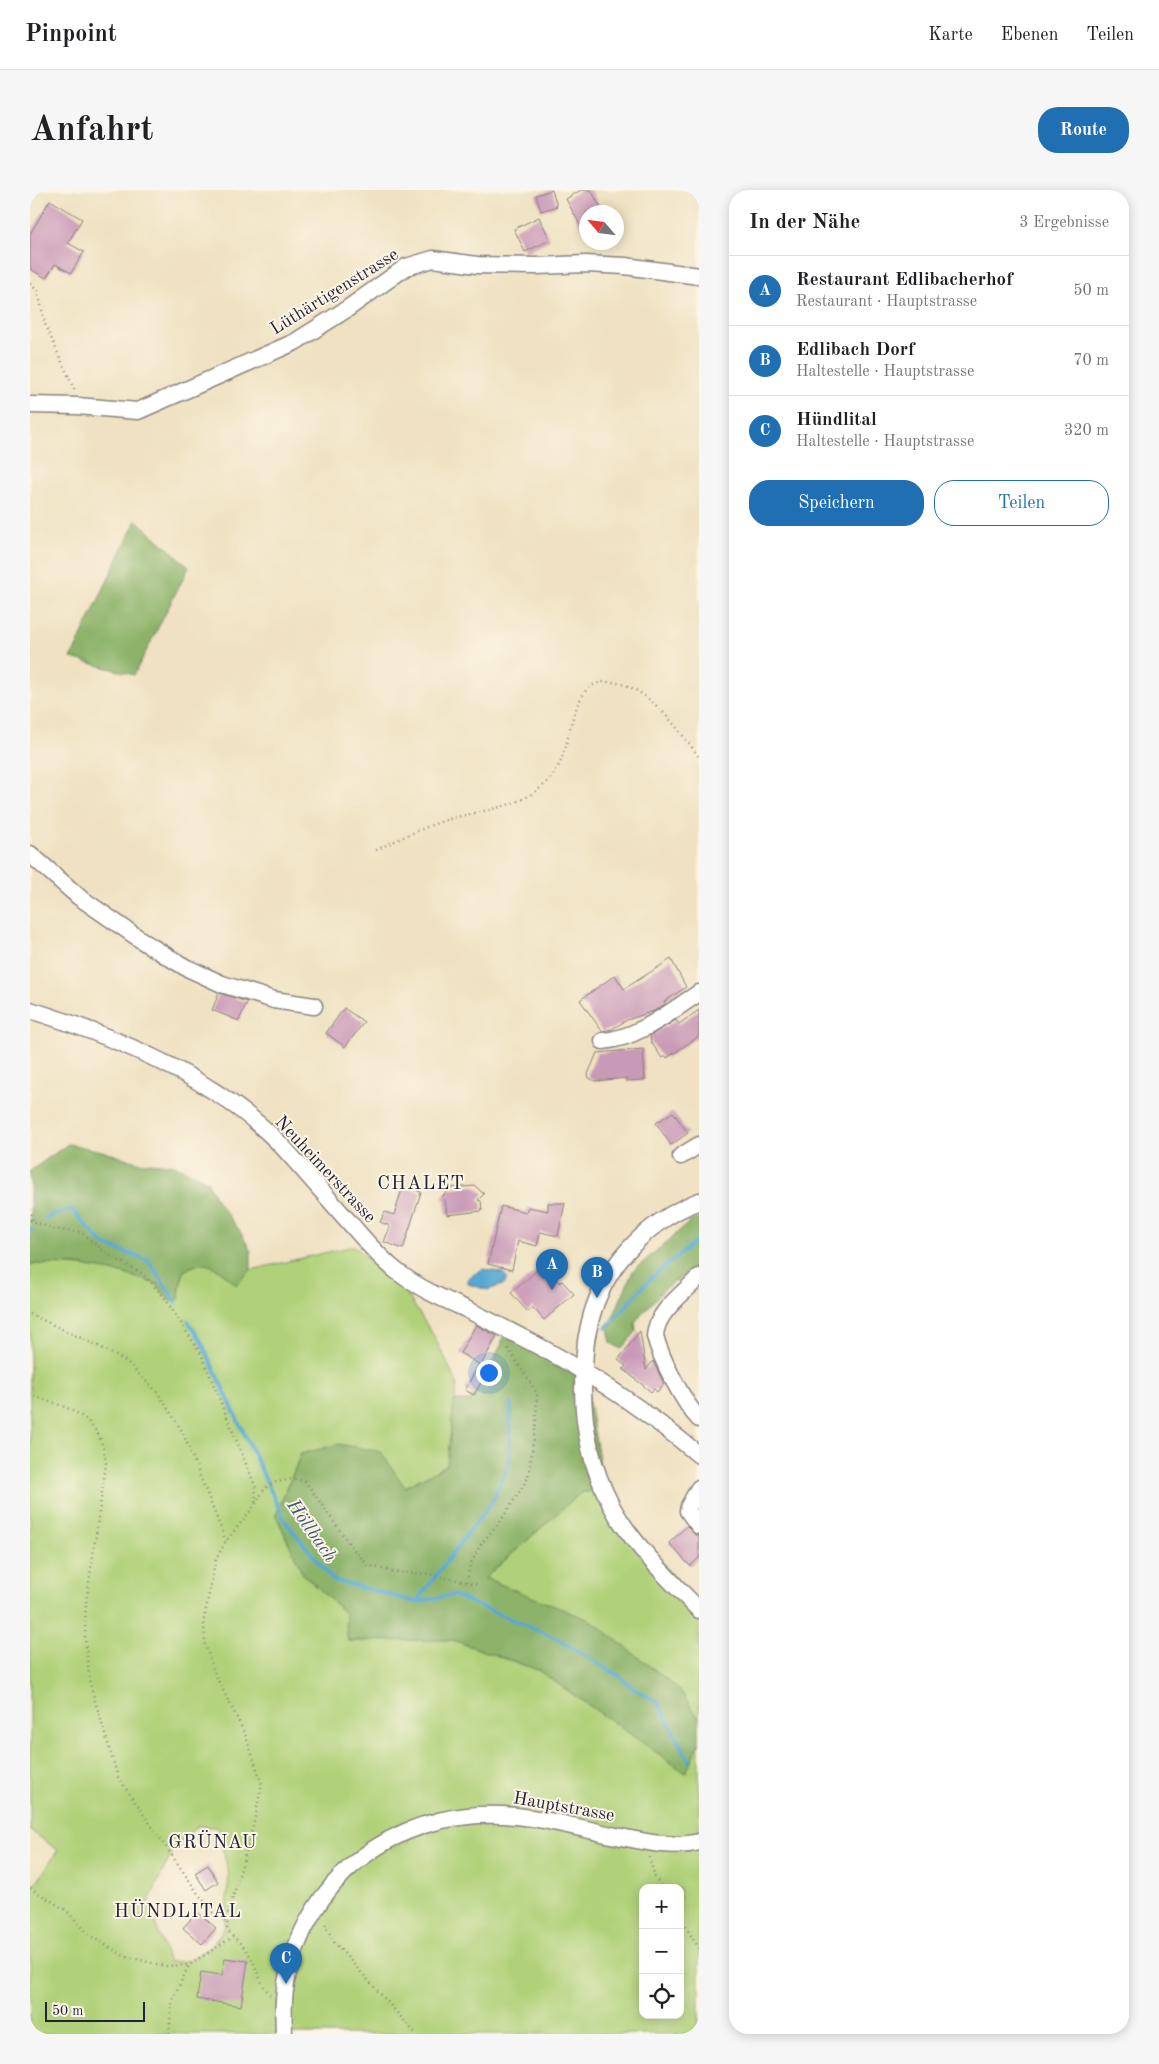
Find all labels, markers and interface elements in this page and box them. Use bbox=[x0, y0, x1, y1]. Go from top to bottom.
text: Pinpoint bbox=[25, 23, 117, 47]
text: Karte bbox=[928, 26, 973, 44]
text: Ebenen bbox=[1001, 26, 1058, 44]
text: Teilen bbox=[1086, 26, 1134, 44]
button: Route bbox=[1038, 107, 1129, 153]
text: Anfahrt bbox=[30, 113, 153, 148]
north arrow bbox=[579, 205, 624, 250]
text: In der Nähe bbox=[749, 212, 860, 233]
text: 3 Ergebnisse bbox=[1019, 215, 1109, 231]
street label: Lüthärtigenstrasse bbox=[267, 245, 402, 338]
text: Restaurant Edlibacherhof bbox=[796, 271, 1013, 290]
text: A bbox=[759, 283, 771, 299]
text: 50 m bbox=[1073, 283, 1109, 299]
text: Restaurant · Hauptstrasse bbox=[796, 294, 977, 310]
text: Edlibach Dorf bbox=[796, 341, 915, 360]
text: B bbox=[759, 353, 771, 369]
text: 70 m bbox=[1073, 353, 1109, 369]
text: Haltestelle · Hauptstrasse bbox=[796, 364, 974, 380]
text: Hündlital bbox=[796, 411, 877, 430]
text: C bbox=[760, 423, 770, 439]
text: 320 m bbox=[1064, 423, 1109, 439]
text: Haltestelle · Hauptstrasse bbox=[796, 434, 974, 450]
button: Speichern bbox=[749, 480, 924, 526]
button: Teilen bbox=[934, 480, 1109, 526]
street label: Neuheimerstrasse bbox=[271, 1113, 379, 1227]
district label: CHALET bbox=[377, 1175, 465, 1194]
pin: A bbox=[536, 1249, 568, 1290]
pin: B bbox=[581, 1257, 613, 1298]
your location bbox=[476, 1360, 502, 1386]
water label: Höllbach bbox=[282, 1496, 340, 1567]
street label: Hauptstrasse bbox=[512, 1789, 616, 1825]
district label: GRÜNAU bbox=[168, 1830, 258, 1853]
map controls bbox=[639, 1884, 684, 2019]
button: + bbox=[639, 1884, 684, 1929]
district label: HÜNDLITAL bbox=[114, 1899, 242, 1922]
button: − bbox=[639, 1929, 684, 1974]
pin: C bbox=[270, 1943, 302, 1984]
button: locate bbox=[639, 1974, 684, 2019]
scale bar bbox=[45, 1999, 145, 2022]
text: 50 m bbox=[52, 2004, 83, 2018]

